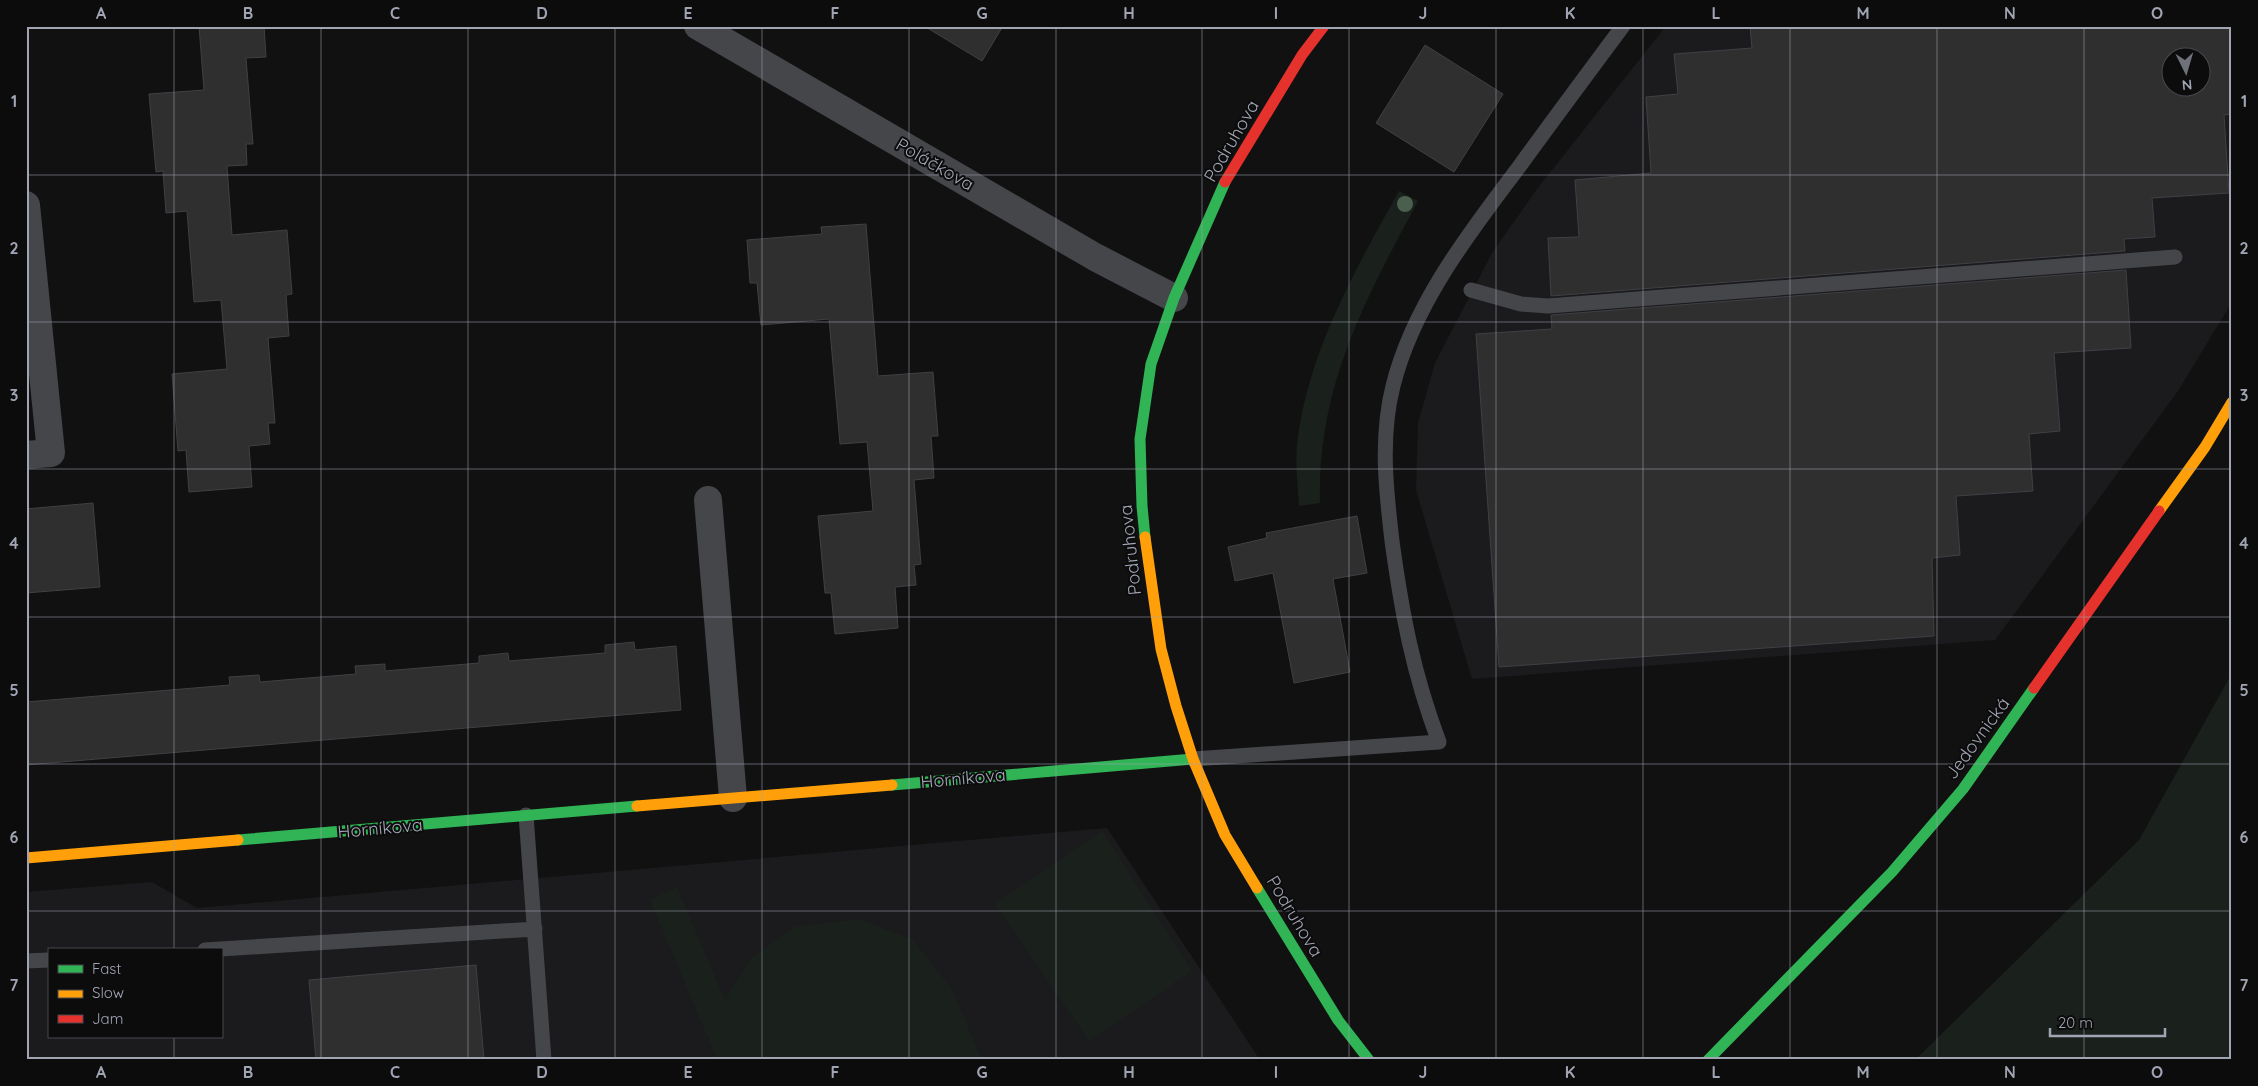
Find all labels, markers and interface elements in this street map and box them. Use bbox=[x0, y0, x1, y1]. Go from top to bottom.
text: A bbox=[96, 3, 107, 23]
text: B bbox=[243, 3, 253, 23]
text: C bbox=[390, 3, 400, 23]
text: D bbox=[536, 3, 548, 23]
text: E bbox=[683, 3, 693, 23]
text: F bbox=[831, 3, 840, 23]
text: G bbox=[976, 3, 988, 23]
text: H bbox=[1123, 3, 1135, 23]
text: I bbox=[1274, 3, 1278, 23]
text: J bbox=[1419, 3, 1427, 23]
text: K bbox=[1565, 3, 1575, 23]
text: L bbox=[1712, 3, 1721, 23]
text: M bbox=[1856, 3, 1870, 23]
text: N bbox=[2004, 3, 2016, 23]
text: O bbox=[2151, 3, 2163, 23]
north arrow bbox=[2160, 48, 2210, 98]
text: N bbox=[2181, 76, 2193, 94]
text: 1 bbox=[11, 91, 17, 111]
text: 1 bbox=[2241, 91, 2247, 111]
street label: Podruhova bbox=[1198, 96, 1264, 186]
street label: Poláčkova bbox=[892, 132, 978, 196]
text: 2 bbox=[9, 238, 19, 258]
text: 2 bbox=[2239, 238, 2249, 258]
text: 3 bbox=[10, 385, 18, 405]
text: 3 bbox=[2240, 385, 2248, 405]
street label: Podruhova bbox=[1114, 504, 1146, 596]
text: 4 bbox=[9, 533, 19, 553]
text: 4 bbox=[2239, 533, 2249, 553]
text: 5 bbox=[9, 680, 19, 700]
text: 5 bbox=[2239, 680, 2249, 700]
street label: Jedovnická bbox=[1940, 693, 2014, 783]
street label: Horníkova bbox=[919, 763, 1007, 793]
street label: Horníkova bbox=[336, 813, 424, 843]
text: 6 bbox=[10, 827, 19, 847]
text: 6 bbox=[2240, 827, 2249, 847]
street label: Podruhova bbox=[1262, 871, 1328, 961]
legend bbox=[48, 948, 222, 1038]
text: Fast bbox=[92, 959, 121, 978]
text: 7 bbox=[10, 975, 19, 995]
text: 7 bbox=[2240, 975, 2249, 995]
text: Slow bbox=[92, 983, 124, 1002]
scale bar bbox=[2050, 1006, 2166, 1038]
text: Jam bbox=[92, 1009, 123, 1028]
text: 20 m bbox=[2058, 1013, 2093, 1032]
text: A bbox=[96, 1062, 107, 1082]
text: B bbox=[243, 1062, 253, 1082]
text: C bbox=[390, 1062, 400, 1082]
text: D bbox=[536, 1062, 548, 1082]
text: E bbox=[683, 1062, 693, 1082]
text: F bbox=[831, 1062, 840, 1082]
text: G bbox=[976, 1062, 988, 1082]
text: H bbox=[1123, 1062, 1135, 1082]
text: I bbox=[1274, 1062, 1278, 1082]
text: J bbox=[1419, 1062, 1427, 1082]
text: K bbox=[1565, 1062, 1575, 1082]
text: L bbox=[1712, 1062, 1721, 1082]
text: M bbox=[1856, 1062, 1870, 1082]
text: N bbox=[2004, 1062, 2016, 1082]
text: O bbox=[2151, 1062, 2163, 1082]

